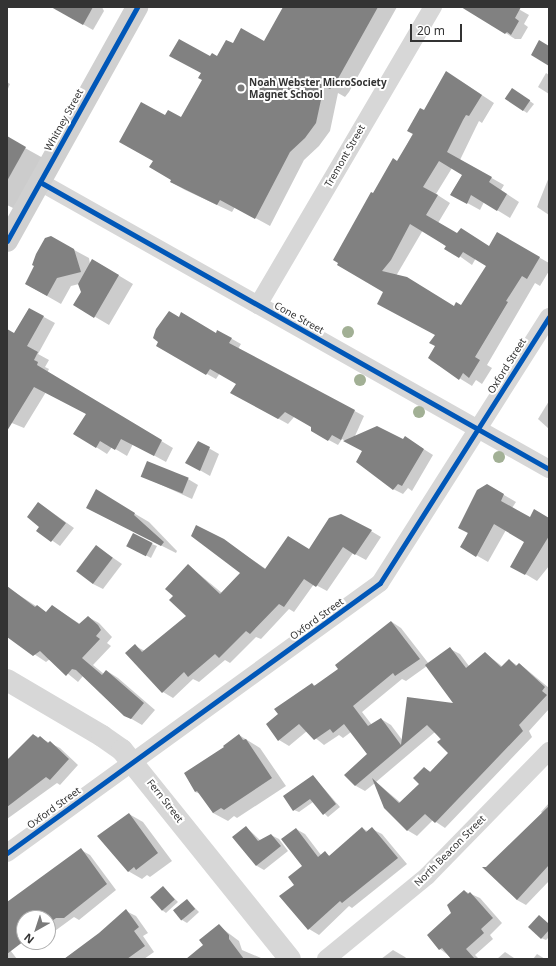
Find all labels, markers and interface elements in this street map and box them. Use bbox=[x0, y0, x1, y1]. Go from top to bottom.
scale bar bbox=[412, 16, 464, 42]
text: 20 m bbox=[417, 22, 445, 39]
place label: Noah Webster MicroSociety Magnet School bbox=[249, 76, 387, 100]
marker: Noah Webster MicroSociety Magnet School bbox=[236, 83, 246, 93]
street label: Whitney Street bbox=[42, 87, 86, 153]
street label: Tremont Street bbox=[322, 123, 368, 189]
street label: Cone Street bbox=[272, 299, 326, 337]
street label: Oxford Street bbox=[485, 336, 529, 396]
street label: Oxford Street bbox=[288, 596, 346, 642]
street label: Fern Street bbox=[144, 777, 186, 825]
street label: Oxford Street bbox=[25, 785, 83, 831]
street label: North Beacon Street bbox=[412, 813, 488, 889]
north arrow bbox=[16, 910, 56, 950]
text: N bbox=[21, 930, 37, 948]

